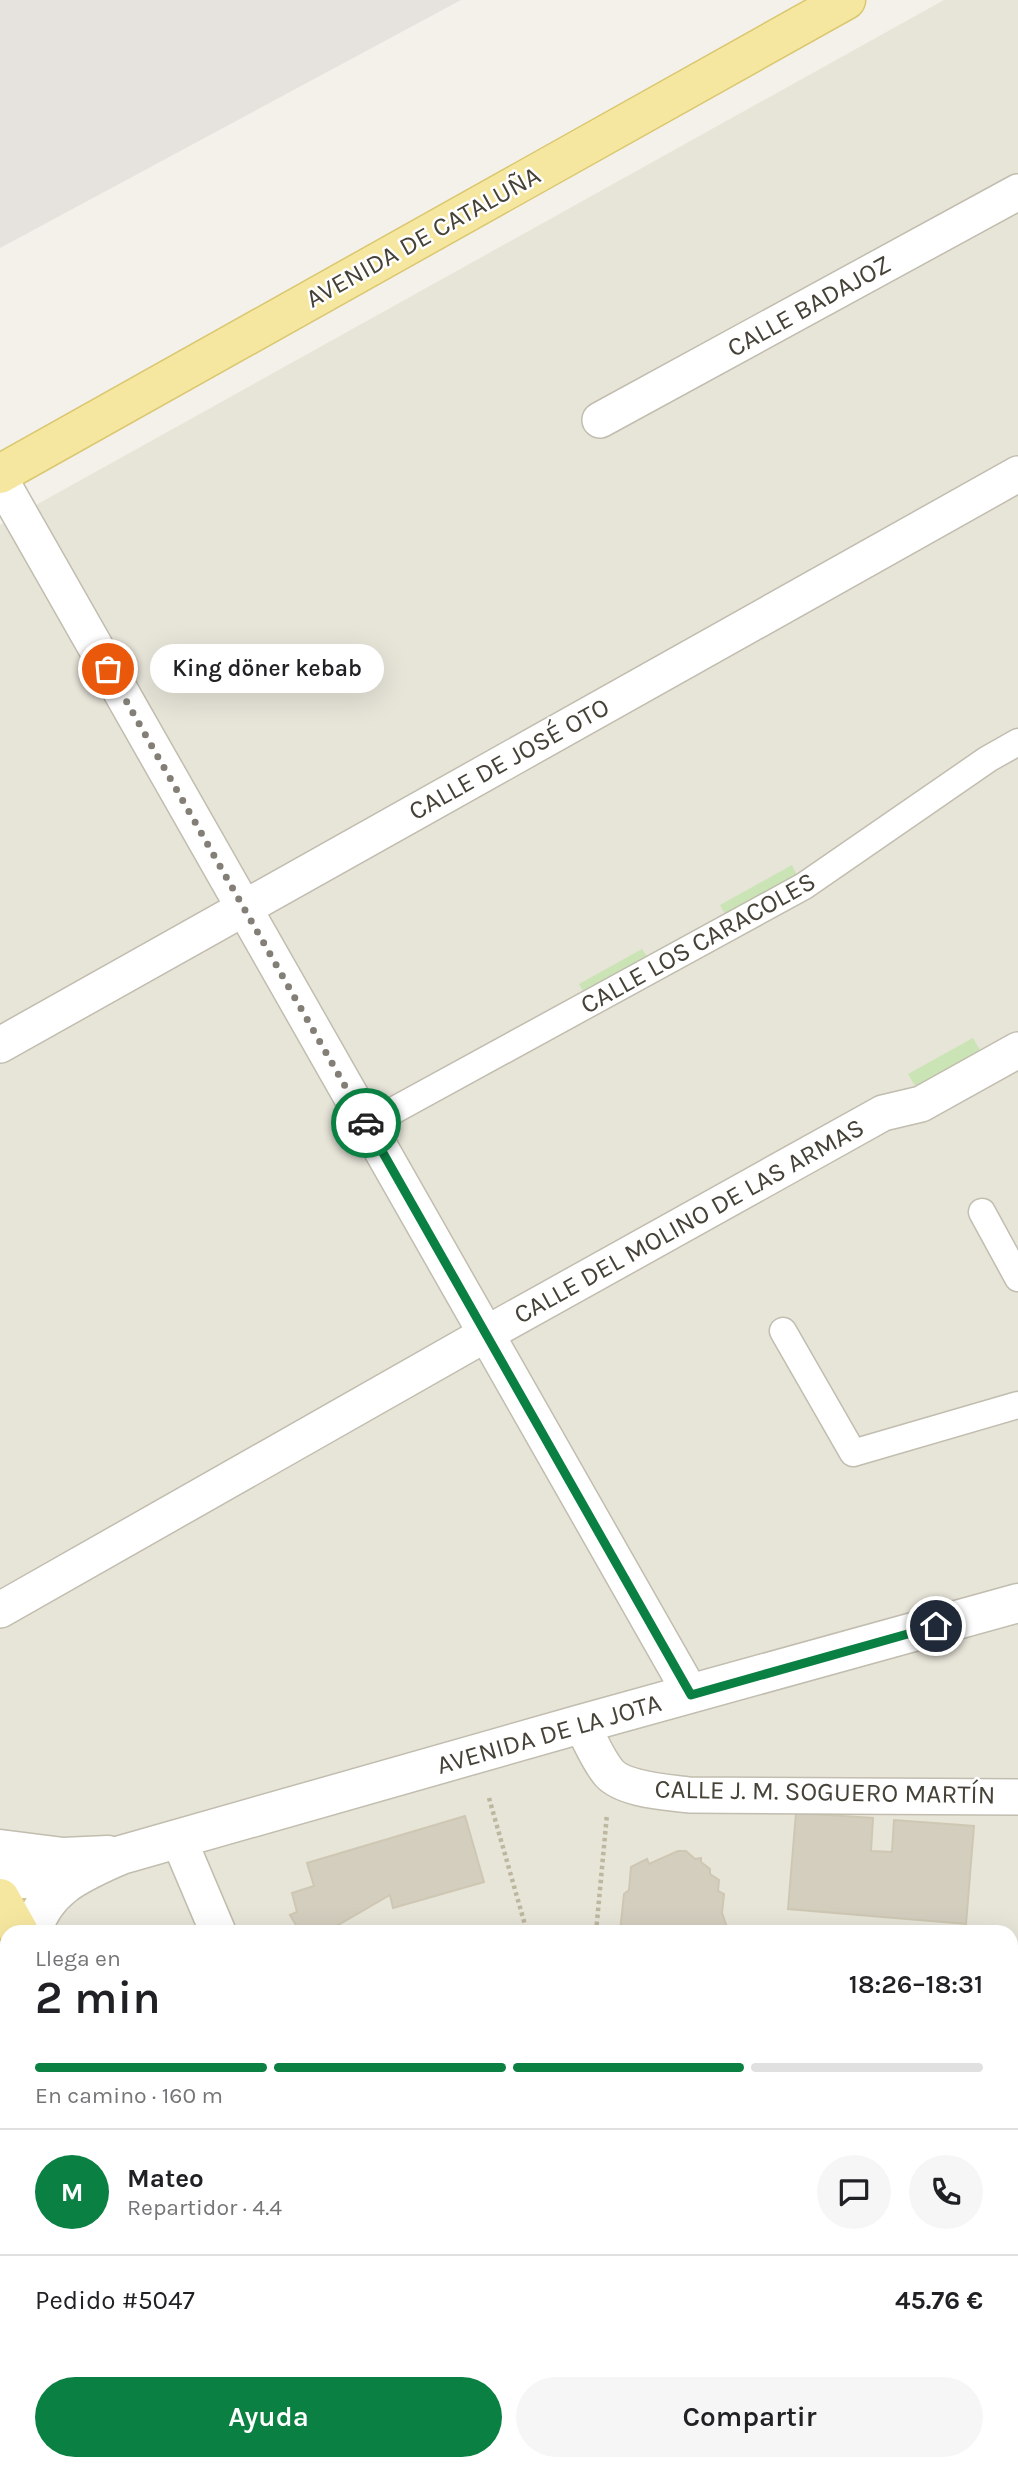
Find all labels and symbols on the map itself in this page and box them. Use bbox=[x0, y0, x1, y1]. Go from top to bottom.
street label: AVENIDA DE CATALUÑA bbox=[300, 160, 546, 314]
street label: CALLE BADAJOZ bbox=[722, 248, 896, 364]
pin bbox=[78, 639, 138, 699]
callout: King döner kebab bbox=[150, 644, 384, 694]
street label: CALLE DE JOSÉ OTO bbox=[403, 690, 615, 827]
street label: CALLE LOS CARACOLES bbox=[575, 866, 821, 1020]
courier bbox=[331, 1088, 401, 1158]
street label: CALLE DEL MOLINO DE LAS ARMAS bbox=[509, 1112, 869, 1330]
pin bbox=[906, 1596, 966, 1656]
street label: AVENIDA DE LA JOTA bbox=[433, 1687, 665, 1781]
street label: CALLE J. M. SOGUERO MARTÍN bbox=[654, 1773, 996, 1810]

